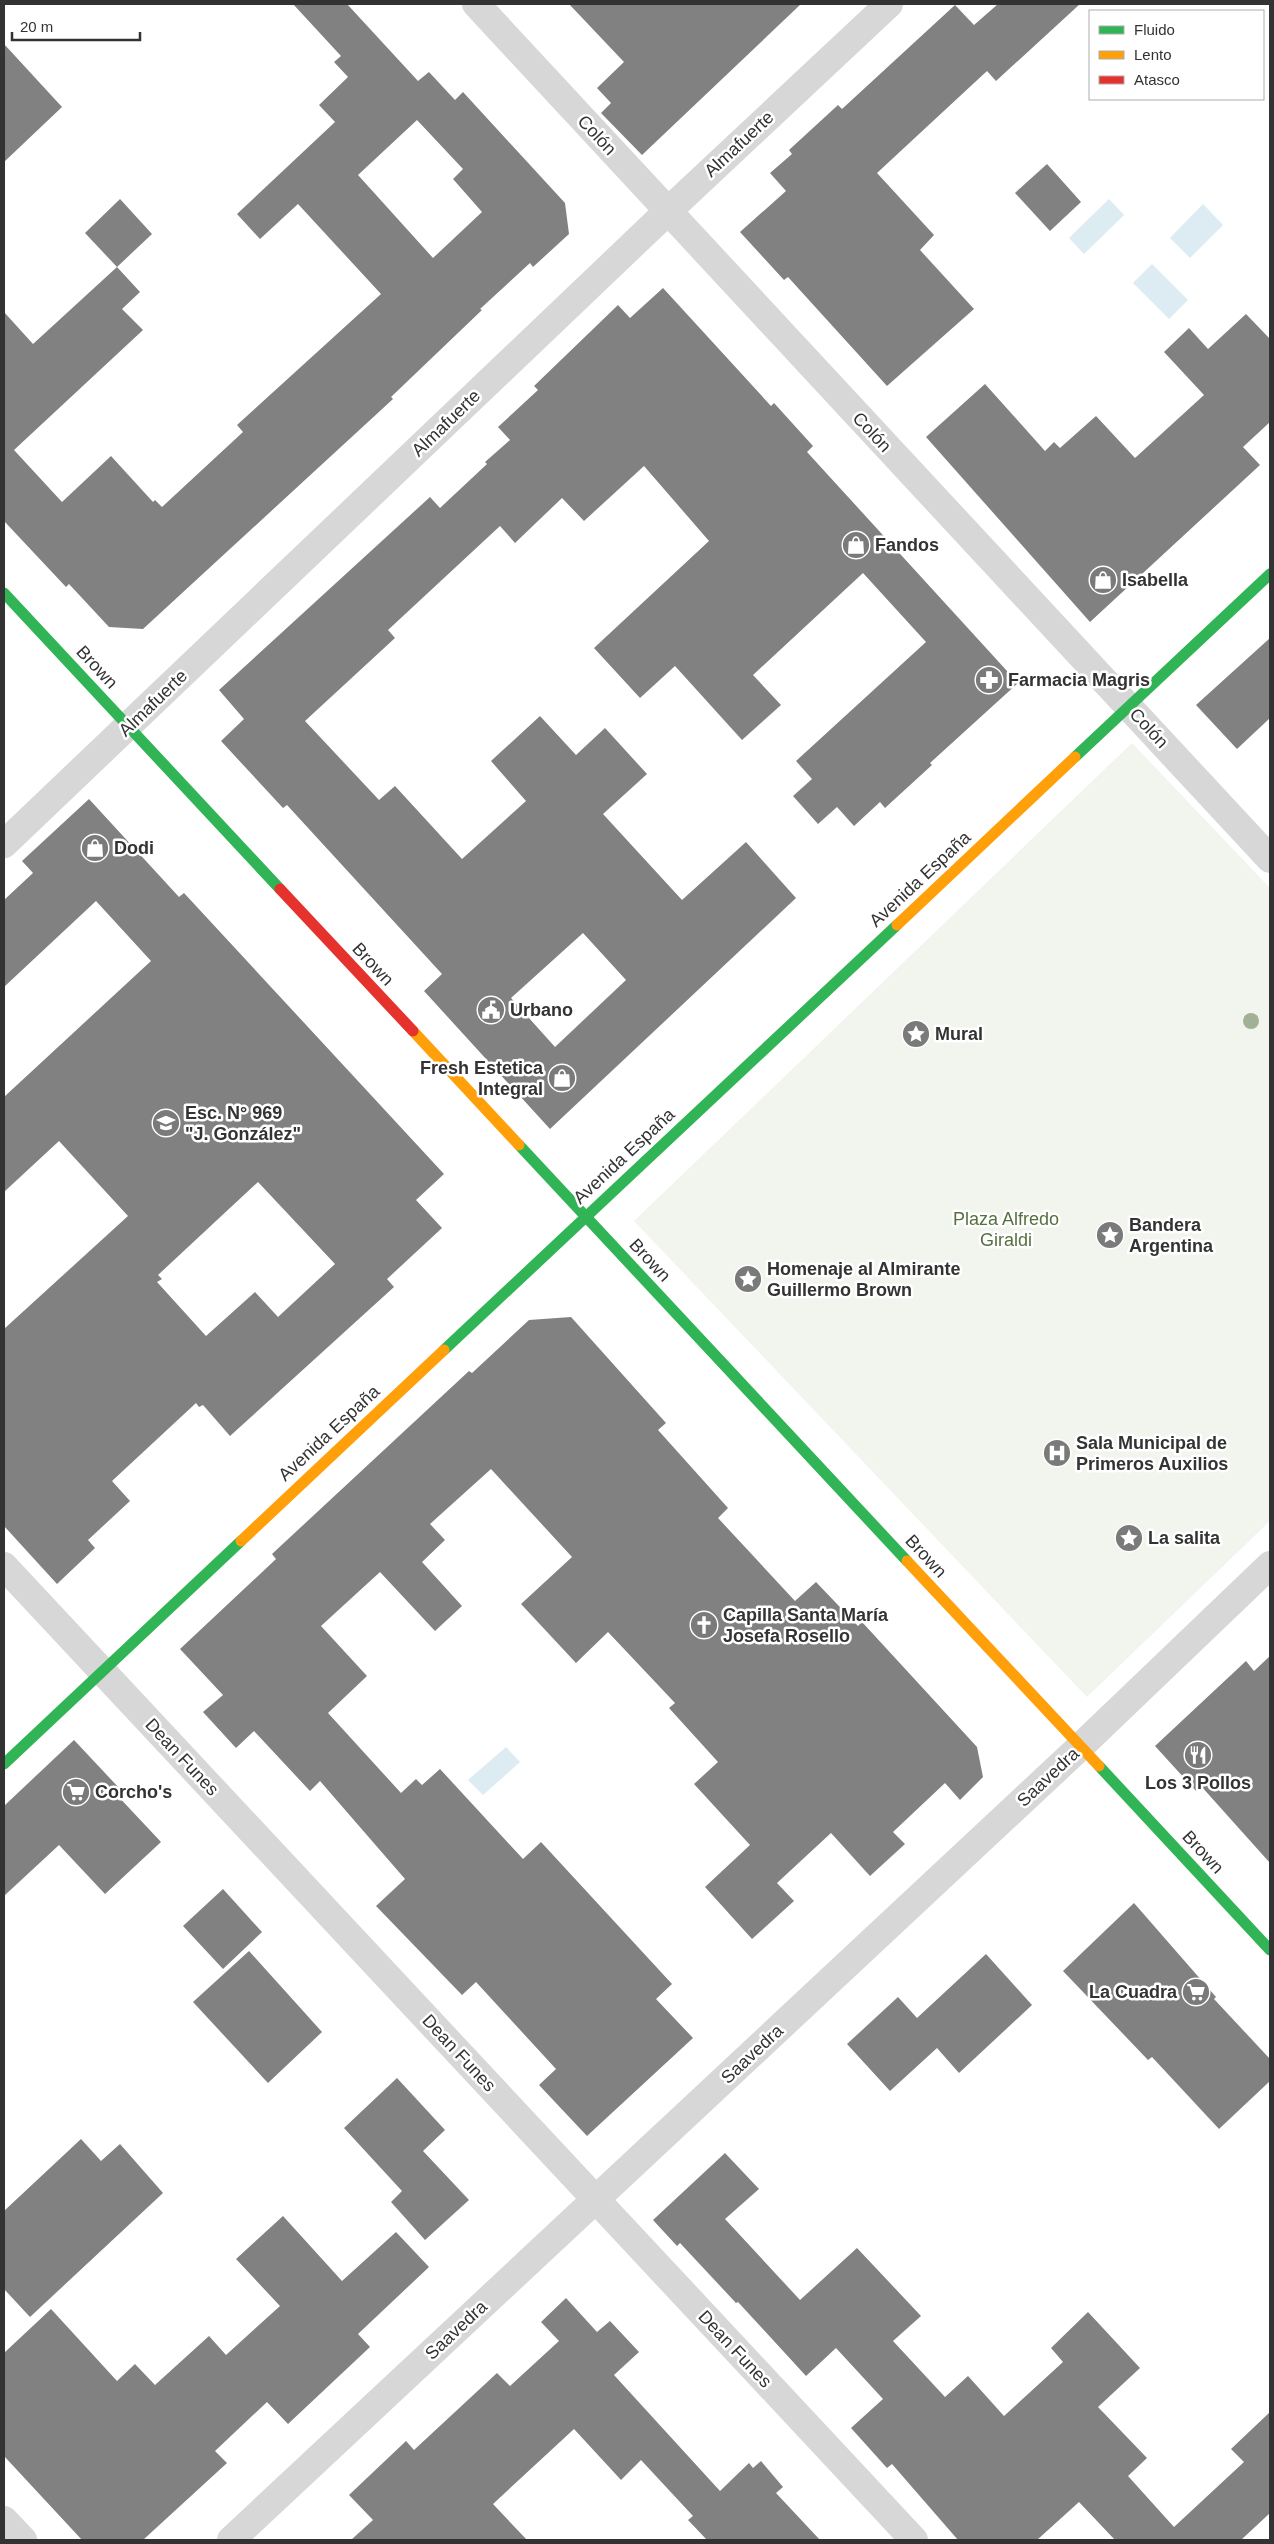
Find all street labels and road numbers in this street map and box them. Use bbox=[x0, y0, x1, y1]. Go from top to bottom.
street label: Almafuerte bbox=[700, 107, 778, 181]
street label: Colón bbox=[574, 111, 620, 159]
street label: Almafuerte bbox=[408, 386, 484, 460]
street label: Colón bbox=[849, 408, 895, 456]
street label: Brown bbox=[72, 642, 122, 692]
street label: Almafuerte bbox=[115, 666, 191, 740]
street label: Colón bbox=[1126, 704, 1172, 752]
street label: Avenida España bbox=[865, 826, 975, 931]
street label: Brown bbox=[348, 939, 398, 989]
street label: Avenida España bbox=[569, 1103, 679, 1208]
street label: Brown bbox=[625, 1235, 675, 1285]
street label: Avenida España bbox=[274, 1380, 384, 1485]
street label: Brown bbox=[901, 1531, 951, 1581]
street label: Dean Funes bbox=[141, 1714, 223, 1800]
street label: Saavedra bbox=[1013, 1743, 1084, 1811]
street label: Brown bbox=[1178, 1827, 1228, 1877]
street label: Dean Funes bbox=[418, 2010, 500, 2096]
street label: Saavedra bbox=[717, 2020, 788, 2088]
street label: Saavedra bbox=[421, 2296, 492, 2364]
street label: Dean Funes bbox=[694, 2306, 776, 2392]

